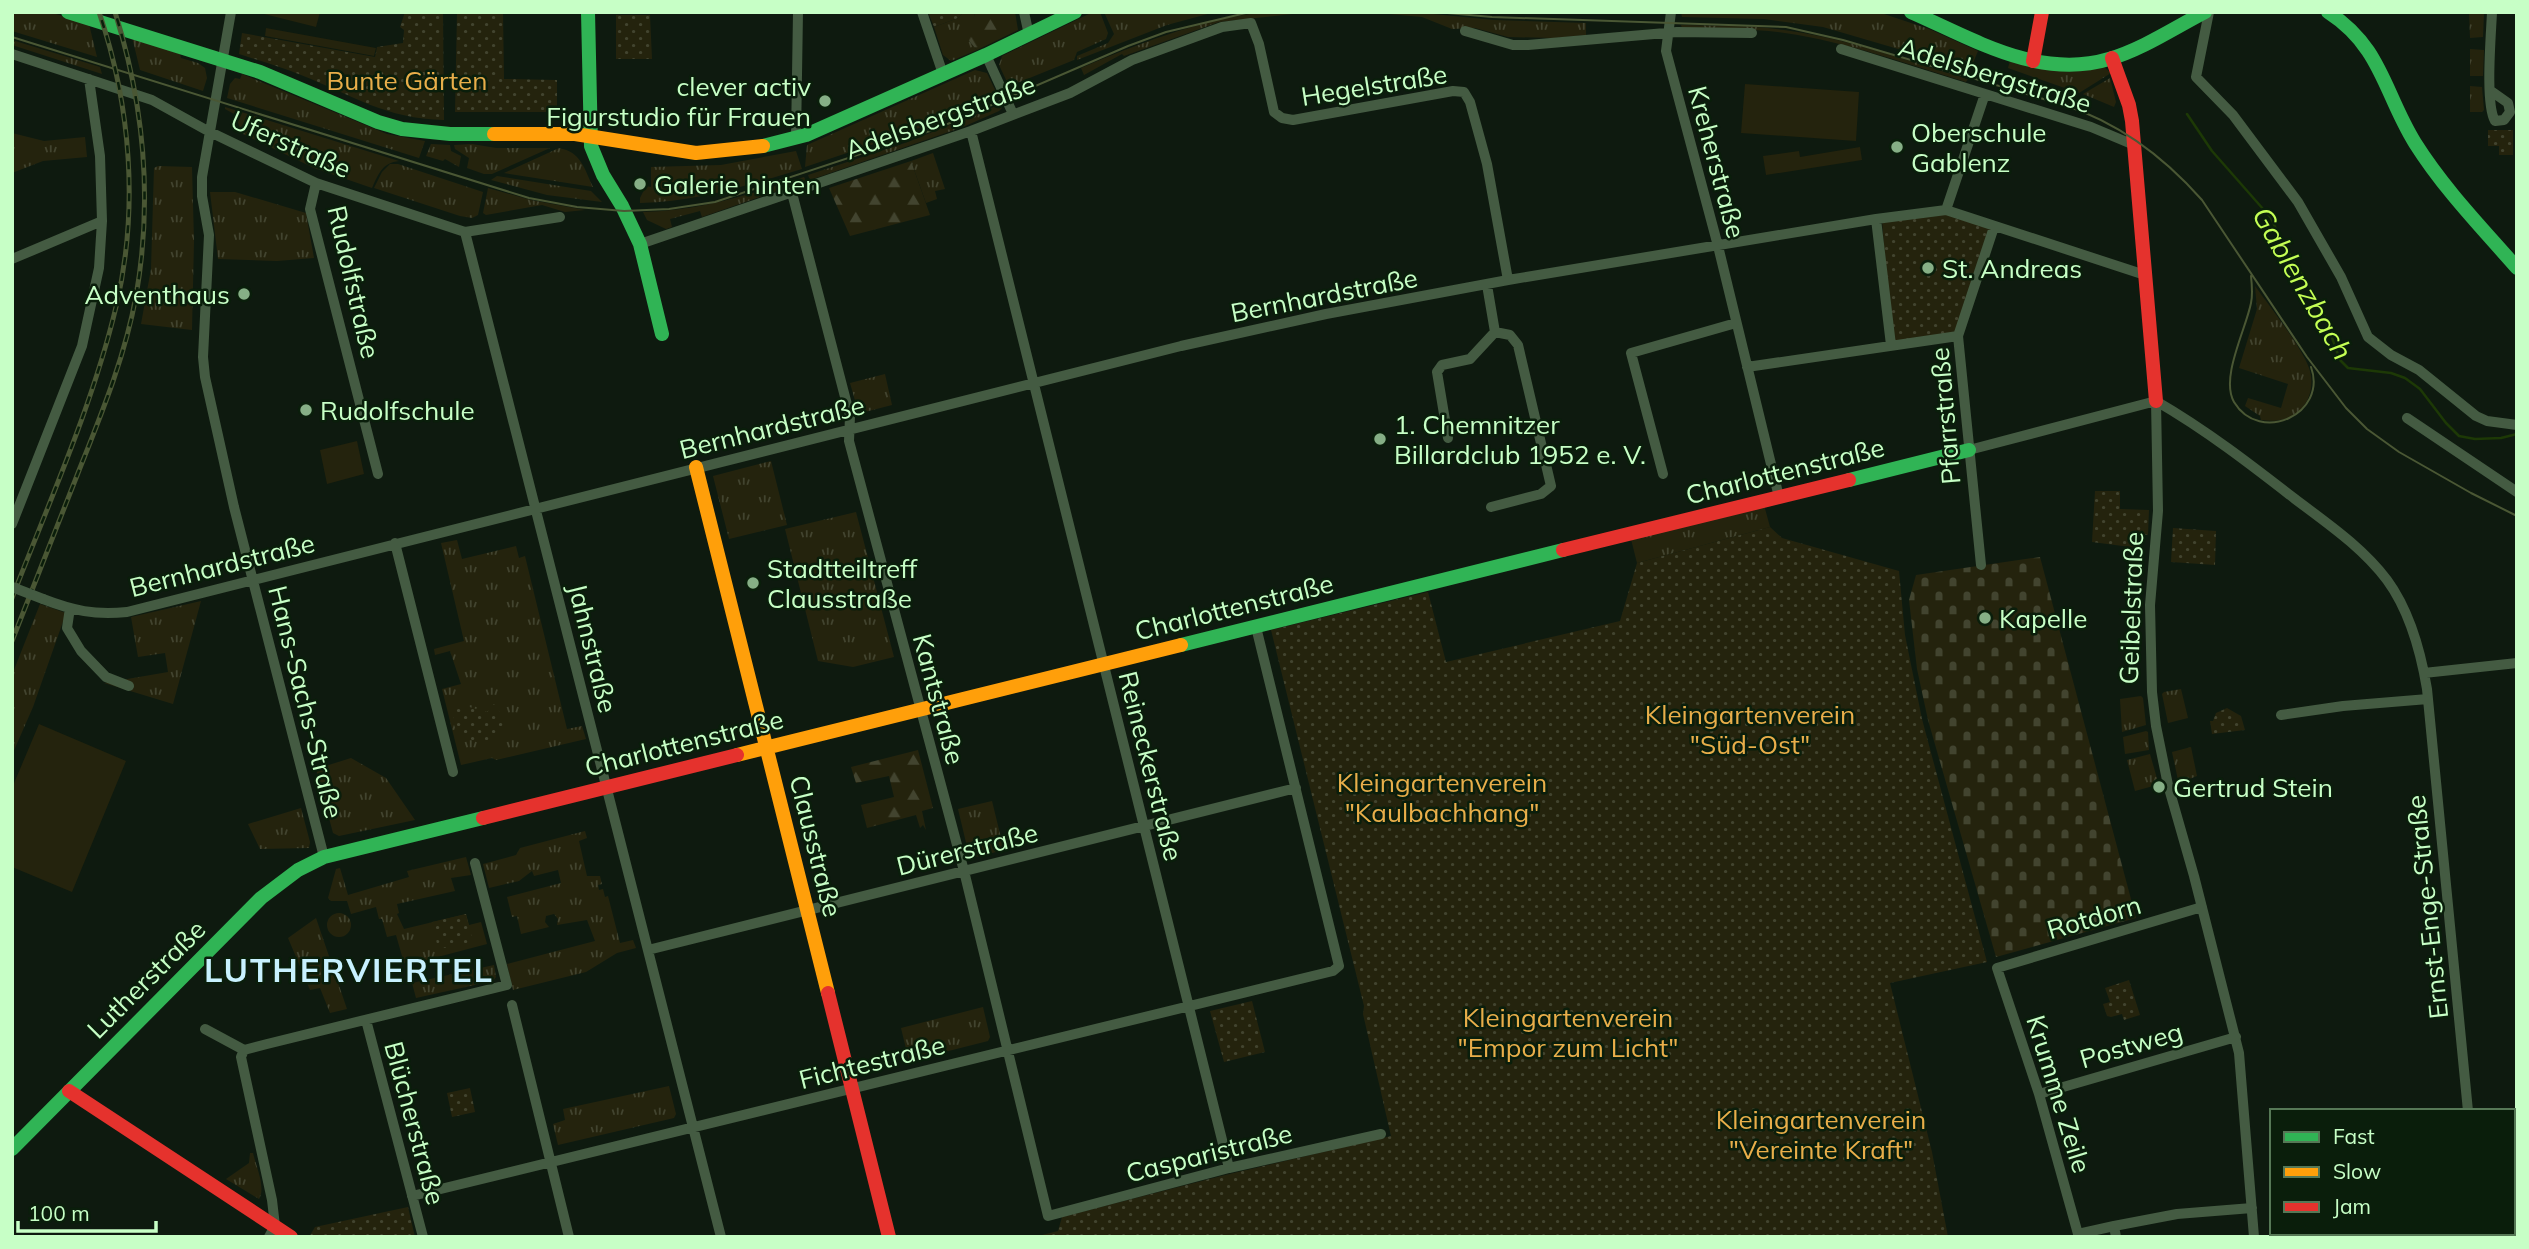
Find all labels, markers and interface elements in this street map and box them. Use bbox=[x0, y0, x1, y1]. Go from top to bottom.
street label: Adelsbergstraße bbox=[1895, 30, 2095, 120]
street label: Hegelstraße bbox=[1299, 57, 1449, 113]
park label: Bunte Gärten bbox=[327, 64, 487, 97]
street label: Adelsbergstraße bbox=[840, 67, 1040, 167]
place label: clever activ Figurstudio für Frauen bbox=[546, 70, 811, 133]
street label: Kreherstraße bbox=[1681, 82, 1753, 242]
marker: clever activ Figurstudio für Frauen bbox=[817, 93, 833, 109]
street label: Uferstraße bbox=[226, 103, 356, 185]
place label: Oberschule Gablenz bbox=[1911, 116, 2046, 179]
marker: Oberschule Gablenz bbox=[1889, 139, 1905, 155]
place label: Galerie hinten bbox=[654, 168, 821, 201]
marker: Galerie hinten bbox=[632, 176, 648, 192]
water label: Gablenzbach bbox=[2245, 200, 2361, 366]
street label: Rudolfstraße bbox=[320, 202, 388, 362]
place label: St. Andreas bbox=[1942, 252, 2082, 285]
marker: St. Andreas bbox=[1920, 260, 1936, 276]
street label: Bernhardstraße bbox=[1228, 261, 1420, 329]
place label: Adventhaus bbox=[85, 278, 230, 311]
marker: Adventhaus bbox=[236, 286, 252, 302]
street label: Pfarrstraße bbox=[1923, 346, 1967, 486]
street label: Bernhardstraße bbox=[676, 388, 868, 466]
place label: Rudolfschule bbox=[320, 394, 475, 427]
marker: Rudolfschule bbox=[298, 402, 314, 418]
place label: 1. Chemnitzer Billardclub 1952 e. V. bbox=[1394, 408, 1646, 471]
street label: Charlottenstraße bbox=[1682, 430, 1888, 512]
marker: 1. Chemnitzer Billardclub 1952 e. V. bbox=[1372, 431, 1388, 447]
street label: Bernhardstraße bbox=[126, 526, 318, 604]
street label: Geibelstraße bbox=[2112, 531, 2150, 685]
place label: Stadtteiltreff Clausstraße bbox=[767, 552, 919, 615]
street label: Charlottenstraße bbox=[1131, 566, 1337, 648]
marker: Stadtteiltreff Clausstraße bbox=[745, 575, 761, 591]
street label: Jahnstraße bbox=[561, 580, 625, 716]
street label: Hans-Sachs-Straße bbox=[261, 582, 351, 822]
place label: Kapelle bbox=[1999, 602, 2087, 635]
marker: Kapelle bbox=[1977, 610, 1993, 626]
street label: Kantstraße bbox=[906, 630, 972, 768]
street label: Reineckerstraße bbox=[1111, 668, 1191, 864]
park label: Kleingartenverein "Süd-Ost" bbox=[1645, 698, 1855, 761]
street label: Charlottenstraße bbox=[581, 702, 787, 784]
park label: Kleingartenverein "Kaulbachhang" bbox=[1337, 766, 1547, 829]
place label: Gertrud Stein bbox=[2173, 771, 2333, 804]
street label: Clausstraße bbox=[782, 772, 850, 920]
marker: Gertrud Stein bbox=[2151, 779, 2167, 795]
street label: Ernst-Enge-Straße bbox=[2399, 794, 2455, 1020]
street label: Dürerstraße bbox=[893, 816, 1041, 882]
street label: Rotdorn bbox=[2043, 888, 2145, 946]
street label: Lutherstraße bbox=[80, 913, 212, 1045]
district label: LUTHERVIERTEL bbox=[204, 949, 494, 990]
park label: Kleingartenverein "Empor zum Licht" bbox=[1458, 1001, 1678, 1064]
street label: Krumme Zeile bbox=[2019, 1011, 2099, 1177]
street label: Postweg bbox=[2076, 1015, 2186, 1075]
street label: Fichtestraße bbox=[796, 1028, 948, 1096]
street label: Blücherstraße bbox=[377, 1038, 453, 1208]
park label: Kleingartenverein "Vereinte Kraft" bbox=[1716, 1103, 1926, 1166]
legend bbox=[2270, 1109, 2515, 1235]
street label: Casparistraße bbox=[1122, 1116, 1296, 1190]
text: Fast bbox=[2333, 1123, 2375, 1149]
text: Slow bbox=[2333, 1158, 2381, 1184]
scale bar bbox=[18, 1190, 156, 1234]
text: Jam bbox=[2333, 1193, 2371, 1219]
text: 100 m bbox=[28, 1200, 90, 1226]

